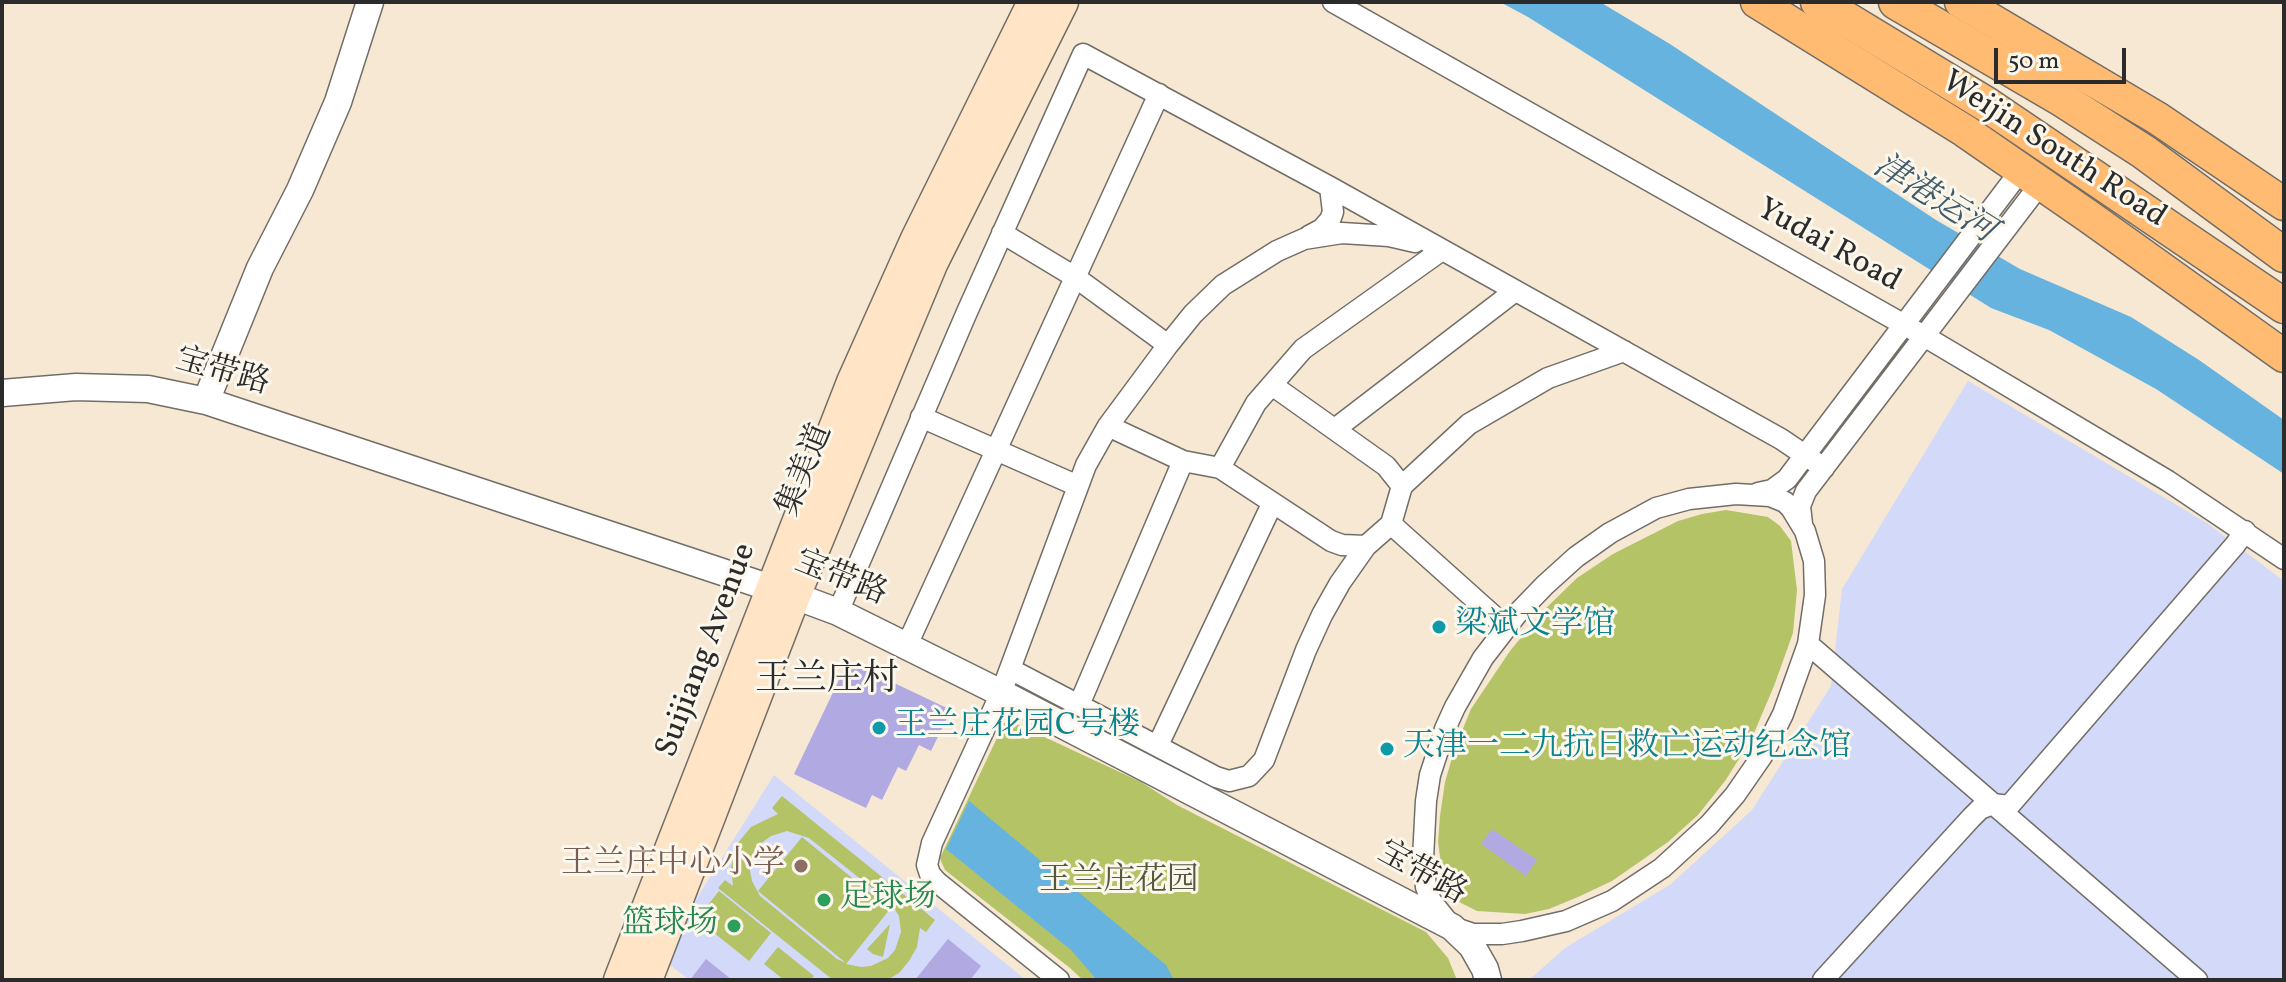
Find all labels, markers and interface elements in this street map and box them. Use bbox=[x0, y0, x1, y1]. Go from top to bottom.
scale bar bbox=[1998, 32, 2130, 82]
text: 50 m bbox=[2008, 45, 2060, 79]
street label: Weijin South Road bbox=[1934, 64, 2172, 238]
water label: 津港运河 bbox=[1865, 148, 2001, 254]
street label: Yudai Road bbox=[1749, 192, 1907, 302]
street label: 宝带路 bbox=[171, 342, 273, 406]
street label: 集美道 bbox=[771, 419, 843, 523]
street label: Suijiang Avenue bbox=[650, 539, 766, 763]
street label: 宝带路 bbox=[788, 544, 892, 616]
place label: 梁斌文学馆 bbox=[1455, 608, 1615, 646]
marker: 梁斌文学馆 bbox=[1430, 618, 1448, 636]
district label: 王兰庄村 bbox=[755, 660, 899, 704]
place label: 王兰庄花园C号楼 bbox=[895, 709, 1140, 747]
marker: 王兰庄花园C号楼 bbox=[870, 719, 888, 737]
place label: 天津一二九抗日救亡运动纪念馆 bbox=[1403, 730, 1851, 768]
marker: 天津一二九抗日救亡运动纪念馆 bbox=[1378, 740, 1396, 758]
street label: 宝带路 bbox=[1370, 835, 1472, 915]
place label: 王兰庄中心小学 bbox=[561, 847, 785, 885]
marker: 王兰庄中心小学 bbox=[792, 857, 810, 875]
park label: 王兰庄花园 bbox=[1039, 864, 1199, 902]
place label: 足球场 bbox=[840, 881, 936, 919]
marker: 足球场 bbox=[815, 891, 833, 909]
place label: 篮球场 bbox=[622, 907, 718, 945]
marker: 篮球场 bbox=[725, 917, 743, 935]

